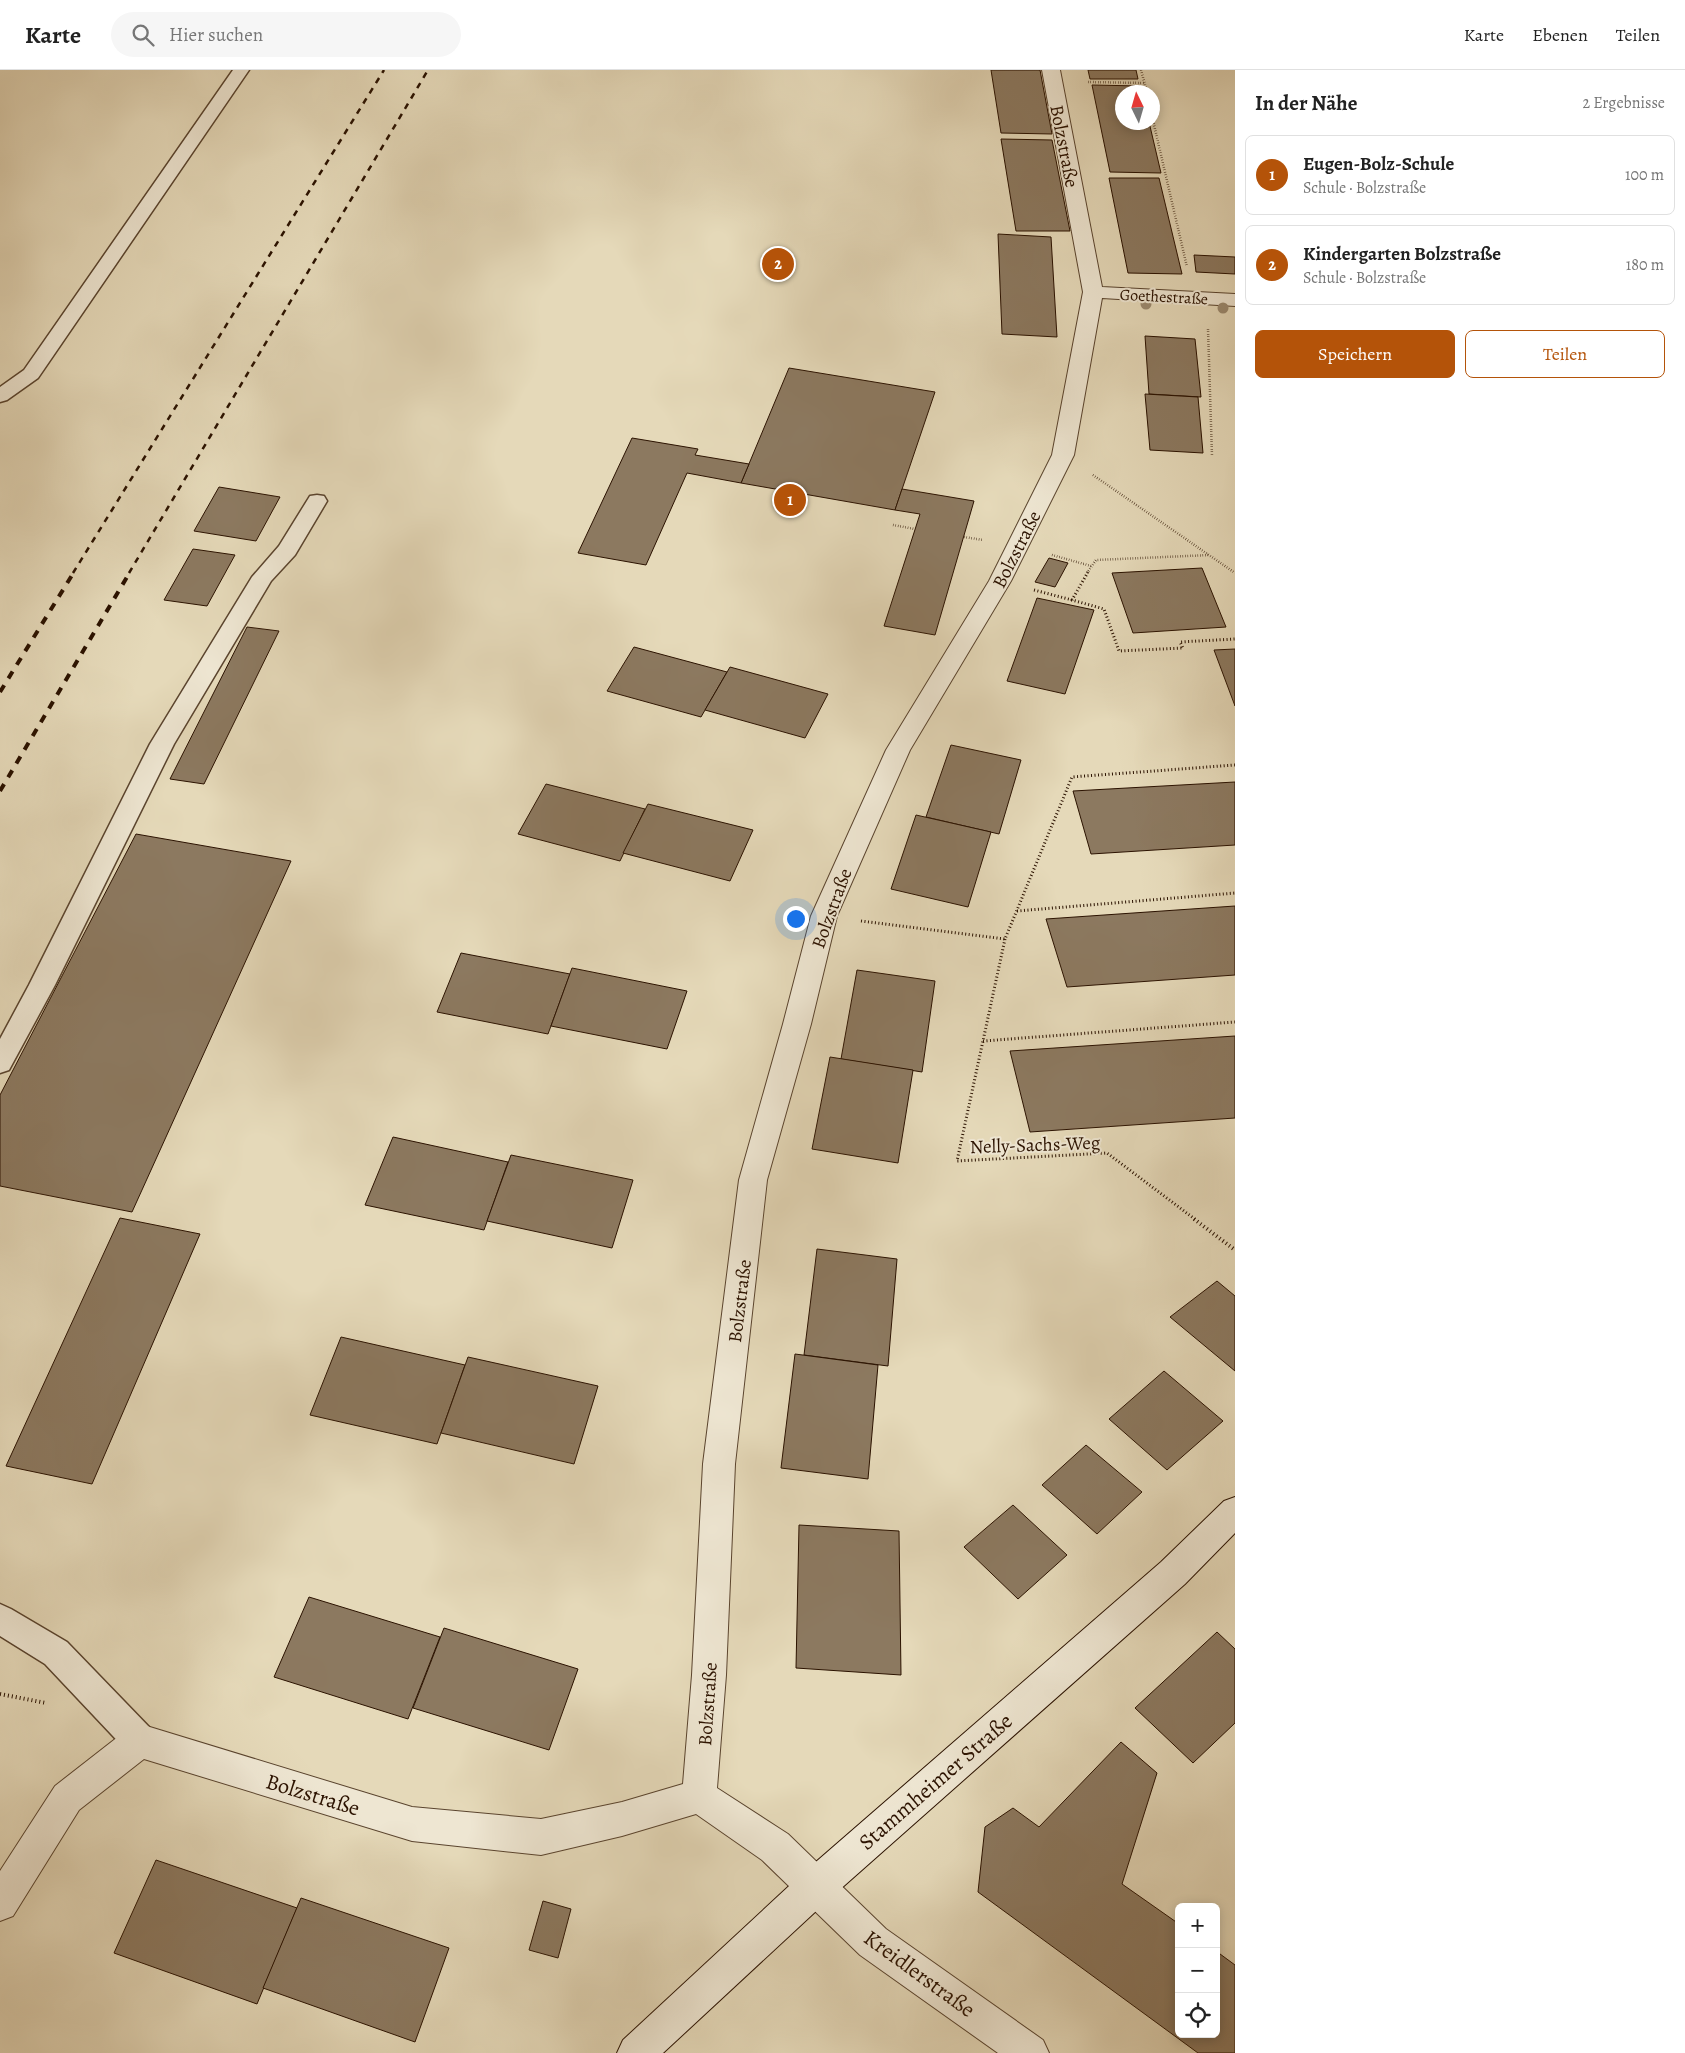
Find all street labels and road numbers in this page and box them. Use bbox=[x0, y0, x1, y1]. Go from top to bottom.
street label: Bolzstraße bbox=[1043, 103, 1085, 190]
street label: Goethestraße bbox=[1119, 284, 1209, 310]
street label: Bolzstraße bbox=[986, 506, 1047, 593]
street label: Bolzstraße bbox=[805, 865, 858, 952]
street label: Nelly-Sachs-Weg bbox=[969, 1130, 1101, 1160]
street label: Bolzstraße bbox=[722, 1258, 758, 1344]
street label: Bolzstraße bbox=[692, 1661, 724, 1747]
street label: Stammheimer Straße bbox=[852, 1707, 1019, 1857]
street label: Bolzstraße bbox=[262, 1766, 363, 1823]
street label: Kreidlerstraße bbox=[858, 1923, 981, 2024]

